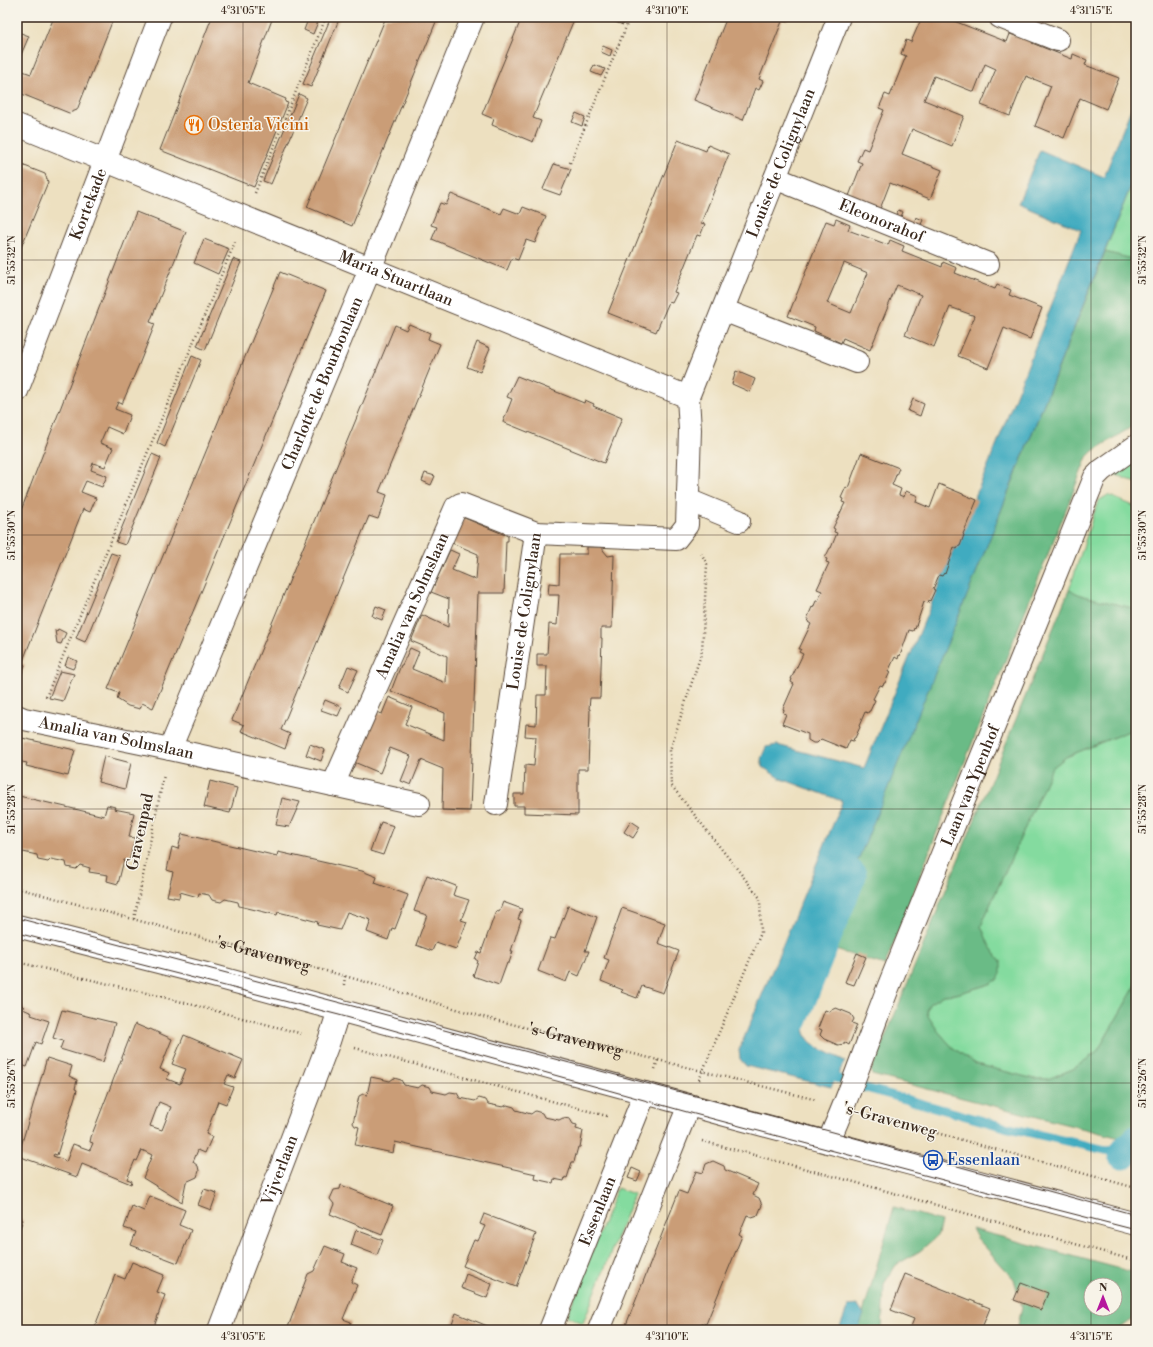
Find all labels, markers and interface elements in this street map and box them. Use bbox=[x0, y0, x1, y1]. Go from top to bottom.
text: 4°31'05"E bbox=[221, 5, 265, 17]
text: 4°31'10"E bbox=[646, 5, 689, 17]
text: 4°31'15"E bbox=[1070, 5, 1112, 17]
street label: Louise de Colignylaan bbox=[742, 85, 820, 241]
restaurant icon: Osteria Vicini bbox=[183, 114, 205, 136]
place label: Osteria Vicini bbox=[208, 115, 309, 135]
street label: Kortekade bbox=[66, 165, 111, 243]
street label: Eleonorahof bbox=[836, 195, 928, 248]
text: 51°55'32"N bbox=[6, 235, 18, 285]
text: 51°55'32"N bbox=[1137, 235, 1149, 285]
street label: Maria Stuartlaan bbox=[336, 246, 457, 311]
street label: Charlotte de Bourbonlaan bbox=[277, 293, 368, 473]
text: 51°55'30"N bbox=[6, 509, 18, 560]
text: 51°55'30"N bbox=[1137, 509, 1149, 560]
street label: Amalia van Solmslaan bbox=[371, 529, 454, 683]
street label: Louise de Colignylaan bbox=[503, 531, 546, 691]
street label: Amalia van Solmslaan bbox=[36, 712, 196, 764]
street label: Laan van Ypenhof bbox=[937, 721, 1005, 849]
text: 51°55'28"N bbox=[6, 783, 18, 834]
text: 51°55'28"N bbox=[1137, 783, 1149, 834]
street label: Gravenpad bbox=[122, 792, 158, 872]
street label: 's-Gravenweg bbox=[214, 932, 313, 976]
street label: 's-Gravenweg bbox=[526, 1019, 626, 1061]
text: 51°55'26"N bbox=[6, 1058, 18, 1108]
text: 51°55'26"N bbox=[1137, 1058, 1149, 1108]
street label: 's-Gravenweg bbox=[841, 1098, 940, 1142]
street label: Vijverlaan bbox=[257, 1132, 302, 1209]
bus stop icon: Essenlaan bbox=[922, 1149, 944, 1171]
place label: Essenlaan bbox=[947, 1150, 1021, 1170]
street label: Essenlaan bbox=[575, 1173, 621, 1249]
north arrow bbox=[1083, 1277, 1123, 1317]
text: N bbox=[1099, 1281, 1108, 1295]
text: 4°31'05"E bbox=[221, 1331, 265, 1343]
text: 4°31'10"E bbox=[646, 1331, 689, 1343]
text: 4°31'15"E bbox=[1070, 1331, 1112, 1343]

